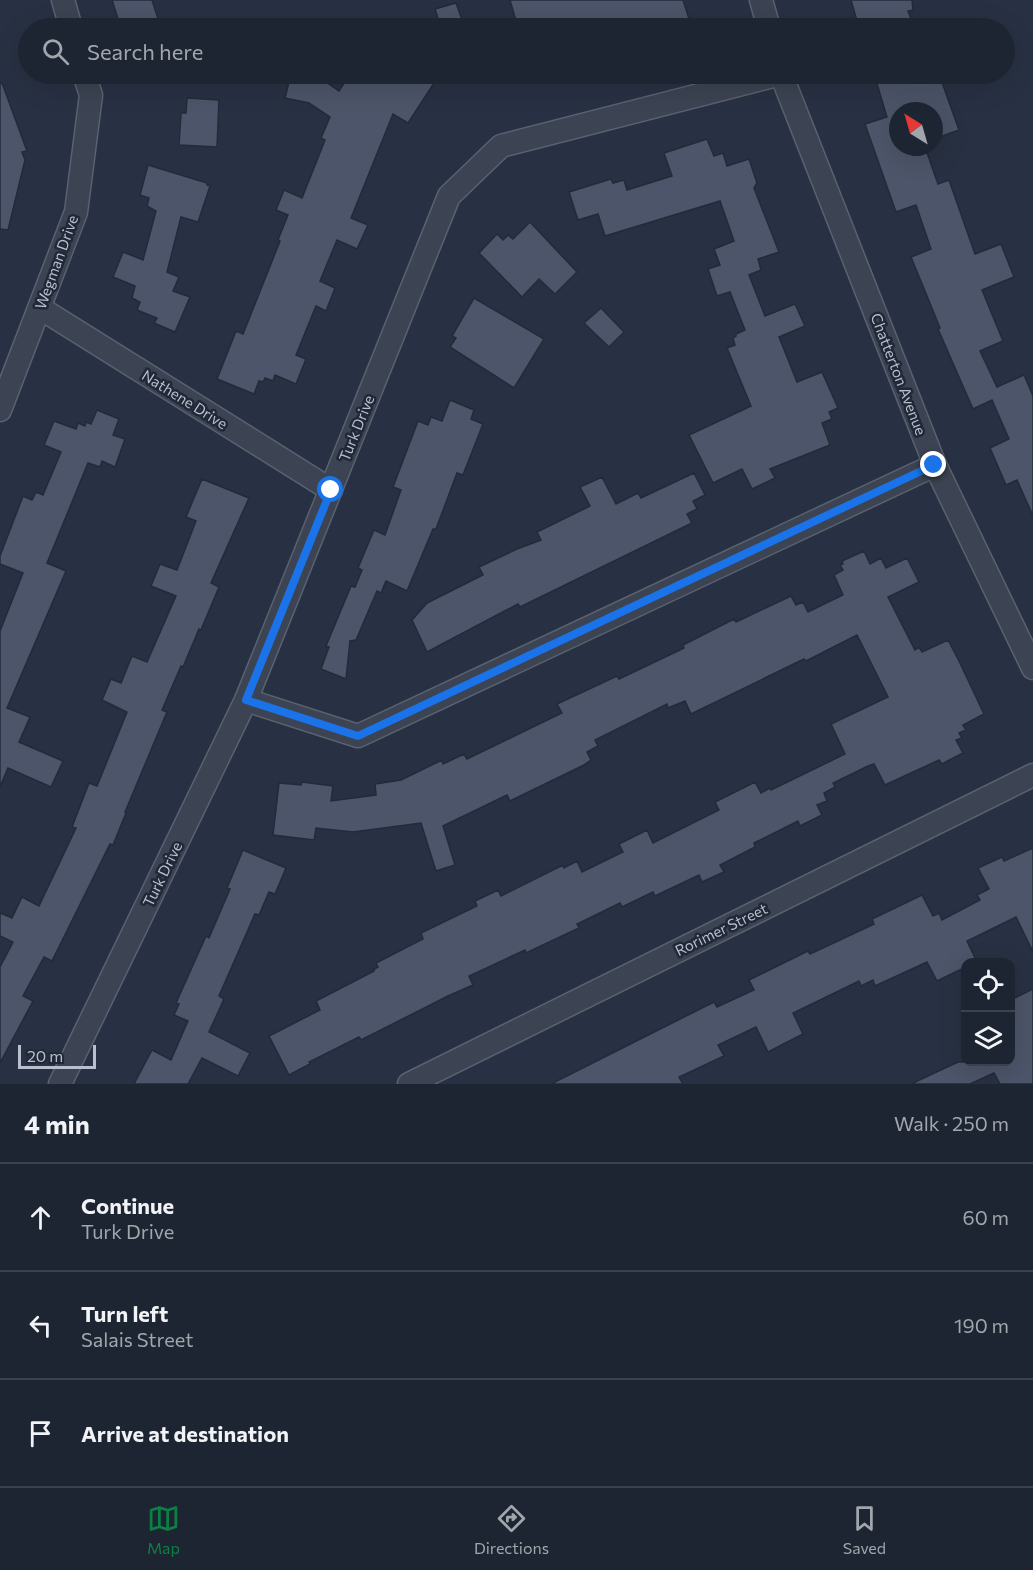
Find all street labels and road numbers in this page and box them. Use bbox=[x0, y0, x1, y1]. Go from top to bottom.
street label: Wegman Drive bbox=[31, 212, 81, 312]
street label: Chatterton Avenue bbox=[867, 310, 931, 438]
street label: Nathene Drive bbox=[139, 366, 231, 432]
street label: Turk Drive bbox=[335, 392, 377, 464]
street label: Turk Drive bbox=[139, 839, 185, 909]
street label: Rorimer Street bbox=[672, 899, 770, 959]

